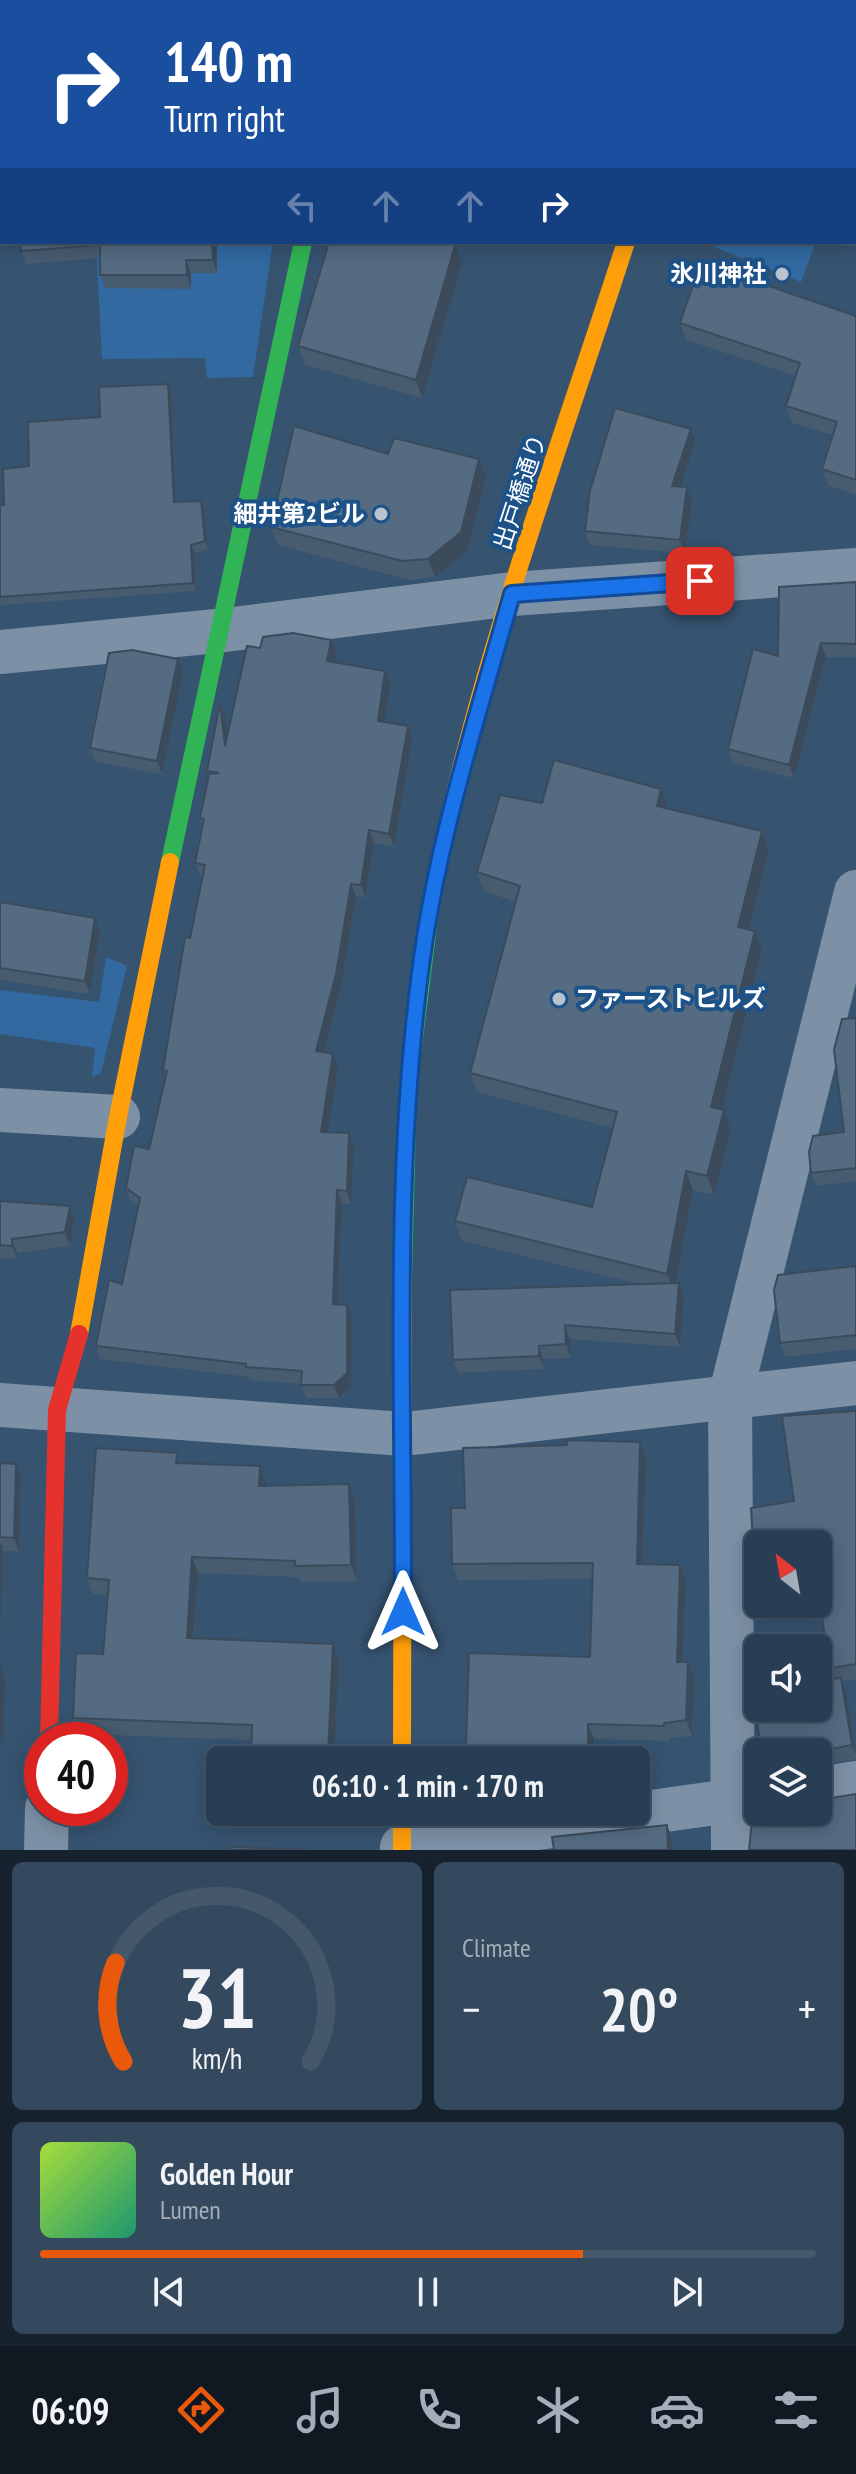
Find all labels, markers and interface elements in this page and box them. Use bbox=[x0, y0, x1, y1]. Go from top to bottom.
text: 140 m bbox=[164, 25, 293, 97]
icon: right bbox=[32, 32, 136, 136]
text: Turn right bbox=[164, 95, 285, 142]
icon: left bbox=[280, 184, 324, 228]
icon: ahead bbox=[364, 184, 408, 228]
icon: ahead bbox=[448, 184, 492, 228]
icon: right bbox=[532, 184, 576, 228]
place label: 氷川神社 bbox=[670, 258, 766, 289]
marker: 氷川神社 bbox=[773, 265, 791, 283]
street label: 出戸橋通り bbox=[486, 430, 553, 554]
place label: 細井第2ビル bbox=[234, 498, 365, 529]
marker: 細井第2ビル bbox=[372, 505, 390, 523]
pin bbox=[666, 547, 734, 615]
icon: arrive bbox=[678, 559, 722, 603]
place label: ファーストヒルズ bbox=[575, 983, 766, 1014]
marker: ファーストヒルズ bbox=[550, 990, 568, 1008]
north arrow bbox=[744, 1530, 832, 1618]
map controls bbox=[744, 1530, 832, 1826]
position arrow bbox=[361, 1570, 445, 1654]
button: sound bbox=[744, 1634, 832, 1722]
speed limit sign: 40 bbox=[24, 1722, 128, 1826]
button: layers bbox=[744, 1738, 832, 1826]
text: 06:10 · 1 min · 170 m bbox=[312, 1766, 544, 1805]
text: Climate bbox=[462, 1931, 531, 1964]
text: 31 bbox=[177, 1943, 257, 2051]
text: 20° bbox=[599, 1970, 679, 2048]
text: − bbox=[462, 1980, 480, 2037]
text: + bbox=[798, 1980, 816, 2037]
text: km/h bbox=[192, 2040, 242, 2077]
text: Golden Hour bbox=[160, 2154, 293, 2193]
text: Lumen bbox=[160, 2193, 221, 2226]
icon: previous bbox=[147, 2270, 191, 2314]
icon: pause bbox=[406, 2270, 450, 2314]
icon: next bbox=[665, 2270, 709, 2314]
icon: directions bbox=[173, 2382, 229, 2438]
icon: music bbox=[292, 2382, 348, 2438]
icon: phone bbox=[411, 2382, 467, 2438]
icon: climate bbox=[530, 2382, 586, 2438]
icon: car bbox=[649, 2382, 705, 2438]
icon: filters bbox=[768, 2382, 824, 2438]
text: 06:09 bbox=[32, 2387, 109, 2434]

